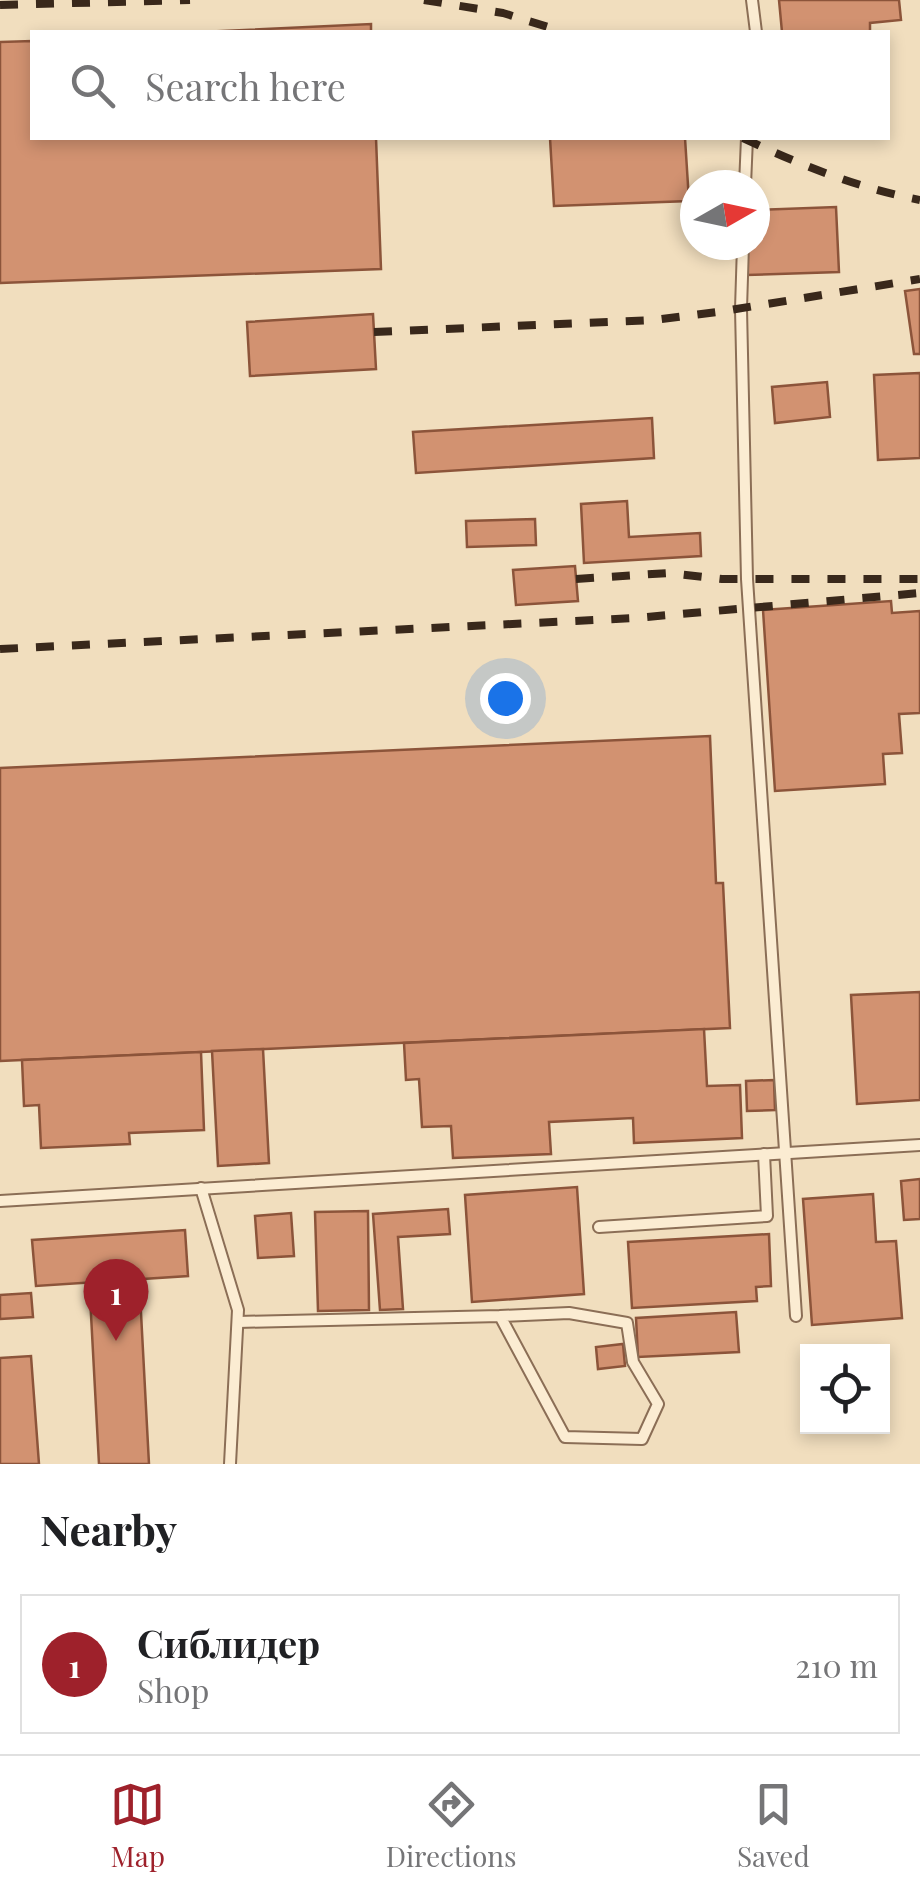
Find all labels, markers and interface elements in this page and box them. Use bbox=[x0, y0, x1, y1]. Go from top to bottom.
search box bbox=[30, 30, 890, 140]
icon: search bbox=[65, 58, 120, 113]
text: Search here bbox=[145, 60, 346, 111]
north arrow bbox=[680, 170, 770, 260]
your location bbox=[480, 673, 531, 724]
pin: 1 bbox=[84, 1258, 148, 1341]
map controls bbox=[800, 1344, 890, 1434]
button: locate bbox=[800, 1344, 890, 1434]
text: Nearby bbox=[40, 1501, 177, 1557]
text: Сиблидер bbox=[137, 1617, 320, 1668]
text: 1 bbox=[68, 1643, 81, 1686]
text: 210 m bbox=[795, 1643, 878, 1686]
text: Shop bbox=[137, 1668, 209, 1711]
tab: Map bbox=[110, 1777, 165, 1874]
tab: Directions bbox=[386, 1777, 517, 1874]
tab: Saved bbox=[737, 1777, 810, 1874]

